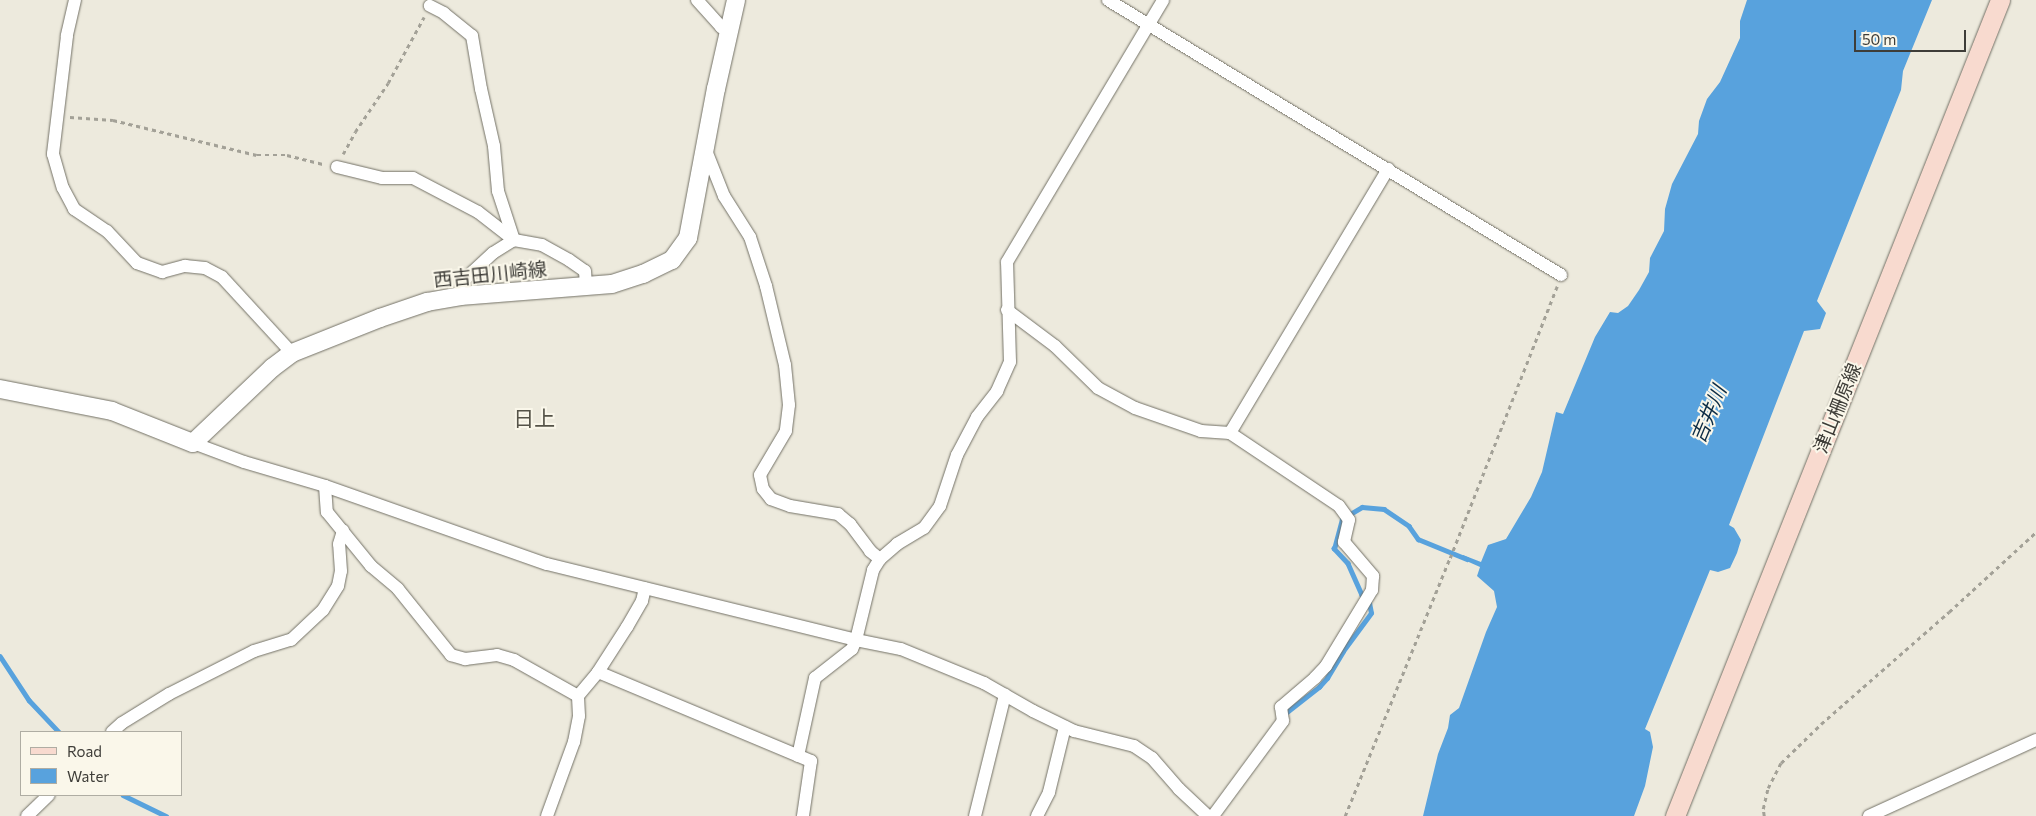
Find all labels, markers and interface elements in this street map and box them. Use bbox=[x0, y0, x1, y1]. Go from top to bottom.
scale bar bbox=[1856, 20, 1968, 52]
text: 50 m bbox=[1862, 30, 1896, 48]
street label: 西吉田川崎線 bbox=[432, 257, 548, 291]
street label: 津山柵原線 bbox=[1809, 360, 1865, 456]
water label: 吉井川 bbox=[1685, 382, 1731, 446]
district label: 日上 bbox=[513, 405, 555, 431]
legend bbox=[20, 731, 182, 796]
text: Road bbox=[67, 742, 102, 760]
text: Water bbox=[67, 767, 109, 785]

